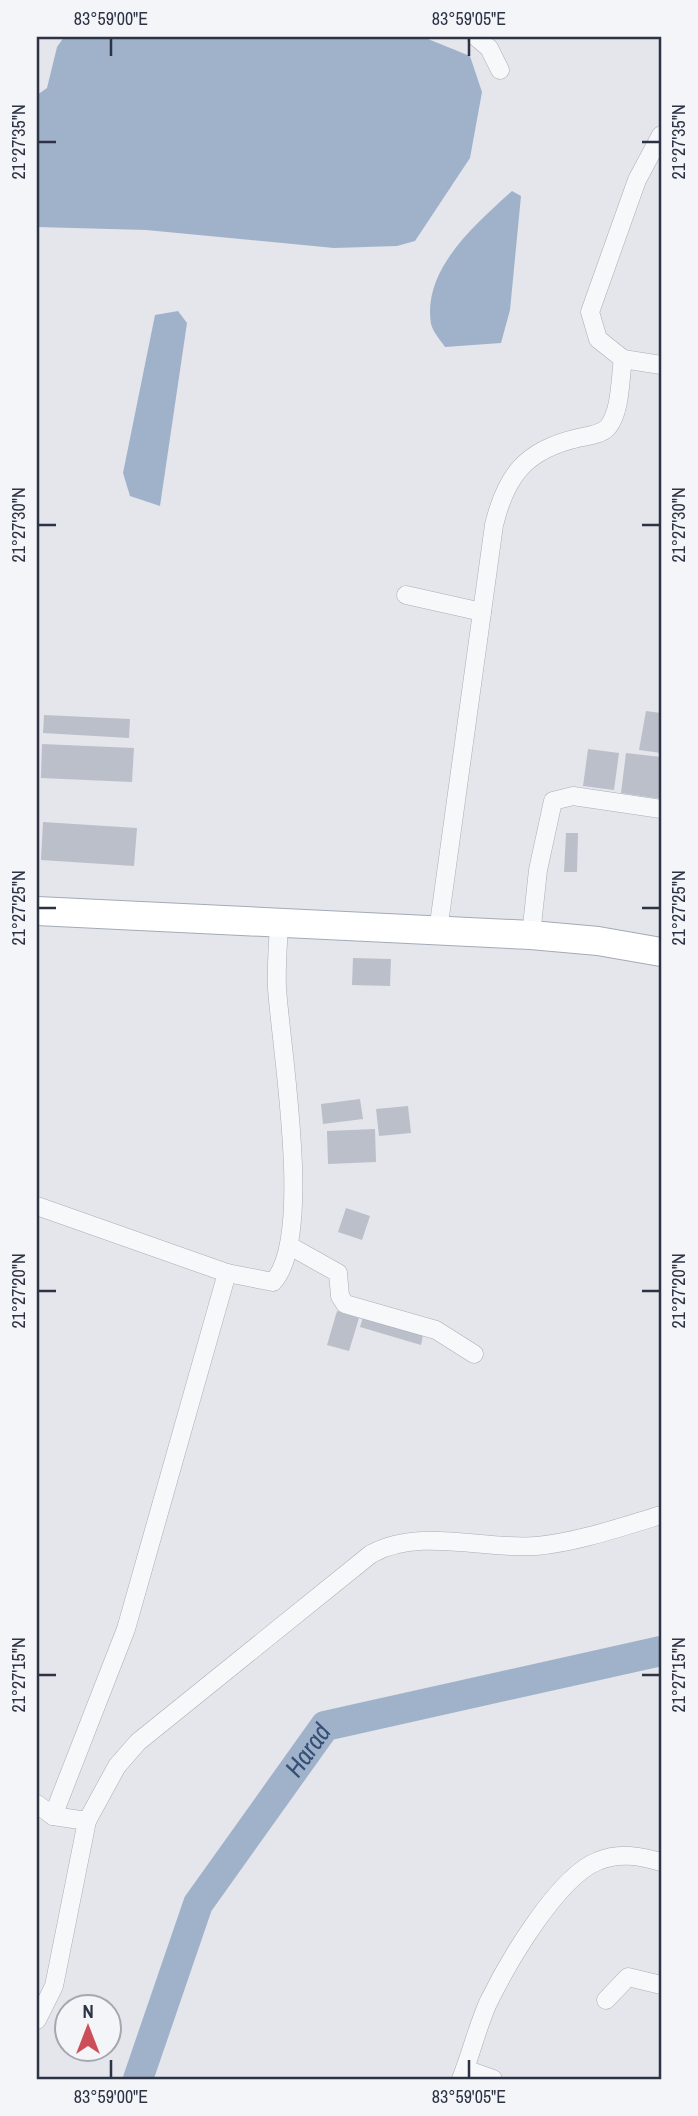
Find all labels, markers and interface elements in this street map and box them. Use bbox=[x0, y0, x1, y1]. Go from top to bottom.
text: 83°59'00"E bbox=[74, 6, 148, 31]
text: 83°59'05"E bbox=[432, 6, 506, 31]
text: 21°27'35"N bbox=[6, 104, 31, 180]
text: 21°27'35"N bbox=[666, 104, 691, 180]
text: 21°27'30"N bbox=[6, 487, 31, 563]
text: 21°27'30"N bbox=[666, 487, 691, 563]
text: 21°27'25"N bbox=[6, 870, 31, 946]
text: 21°27'25"N bbox=[666, 870, 691, 946]
text: 21°27'20"N bbox=[6, 1253, 31, 1329]
text: 21°27'20"N bbox=[666, 1253, 691, 1329]
text: 21°27'15"N bbox=[6, 1637, 31, 1713]
text: 21°27'15"N bbox=[666, 1637, 691, 1713]
water label: Harad bbox=[276, 1716, 339, 1784]
north arrow bbox=[52, 1994, 122, 2064]
text: N bbox=[82, 1998, 94, 2024]
text: 83°59'00"E bbox=[74, 2084, 148, 2109]
text: 83°59'05"E bbox=[432, 2084, 506, 2109]

